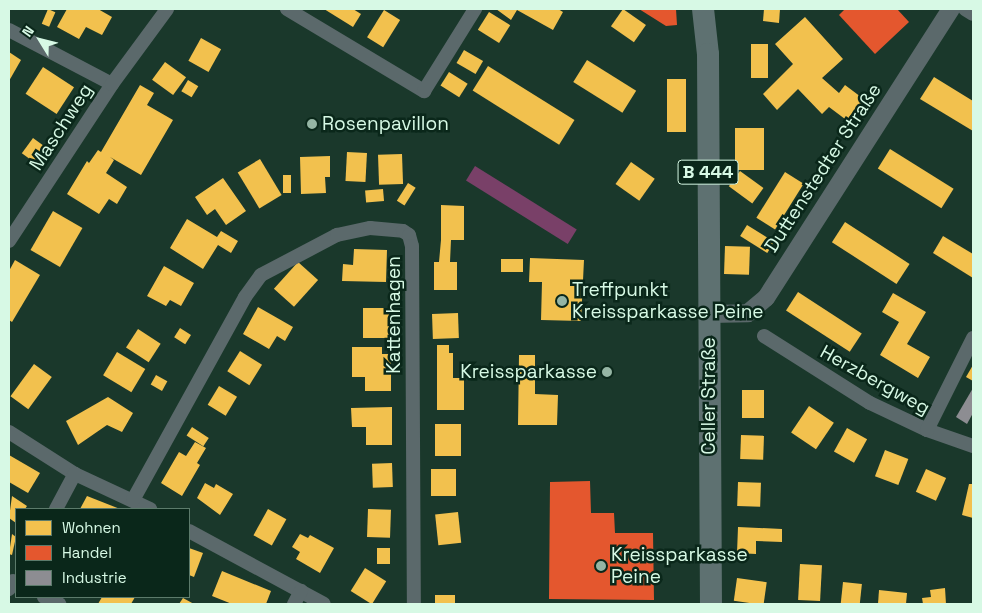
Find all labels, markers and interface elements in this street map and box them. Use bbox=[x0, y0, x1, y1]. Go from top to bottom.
north arrow bbox=[15, 15, 65, 65]
text: N bbox=[18, 22, 38, 40]
street label: Maschweg bbox=[25, 79, 97, 175]
street label: Duttenstedter Straße bbox=[760, 79, 886, 257]
place label: Rosenpavillon bbox=[322, 113, 449, 135]
marker: Rosenpavillon bbox=[306, 118, 318, 130]
road number: B 444 bbox=[677, 156, 739, 188]
street label: Kattenhagen bbox=[383, 256, 405, 374]
place label: Treffpunkt Kreissparkasse Peine bbox=[572, 279, 764, 323]
marker: Treffpunkt Kreissparkasse Peine bbox=[556, 295, 568, 307]
street label: Celler Straße bbox=[698, 337, 720, 455]
street label: Herzbergweg bbox=[816, 341, 934, 419]
place label: Kreissparkasse bbox=[460, 361, 597, 383]
marker: Kreissparkasse bbox=[601, 366, 613, 378]
legend bbox=[15, 508, 190, 598]
text: Wohnen bbox=[62, 518, 121, 537]
text: Handel bbox=[62, 543, 112, 562]
place label: Kreissparkasse Peine bbox=[611, 544, 748, 588]
marker: Kreissparkasse Peine bbox=[595, 560, 607, 572]
text: Industrie bbox=[62, 568, 127, 587]

